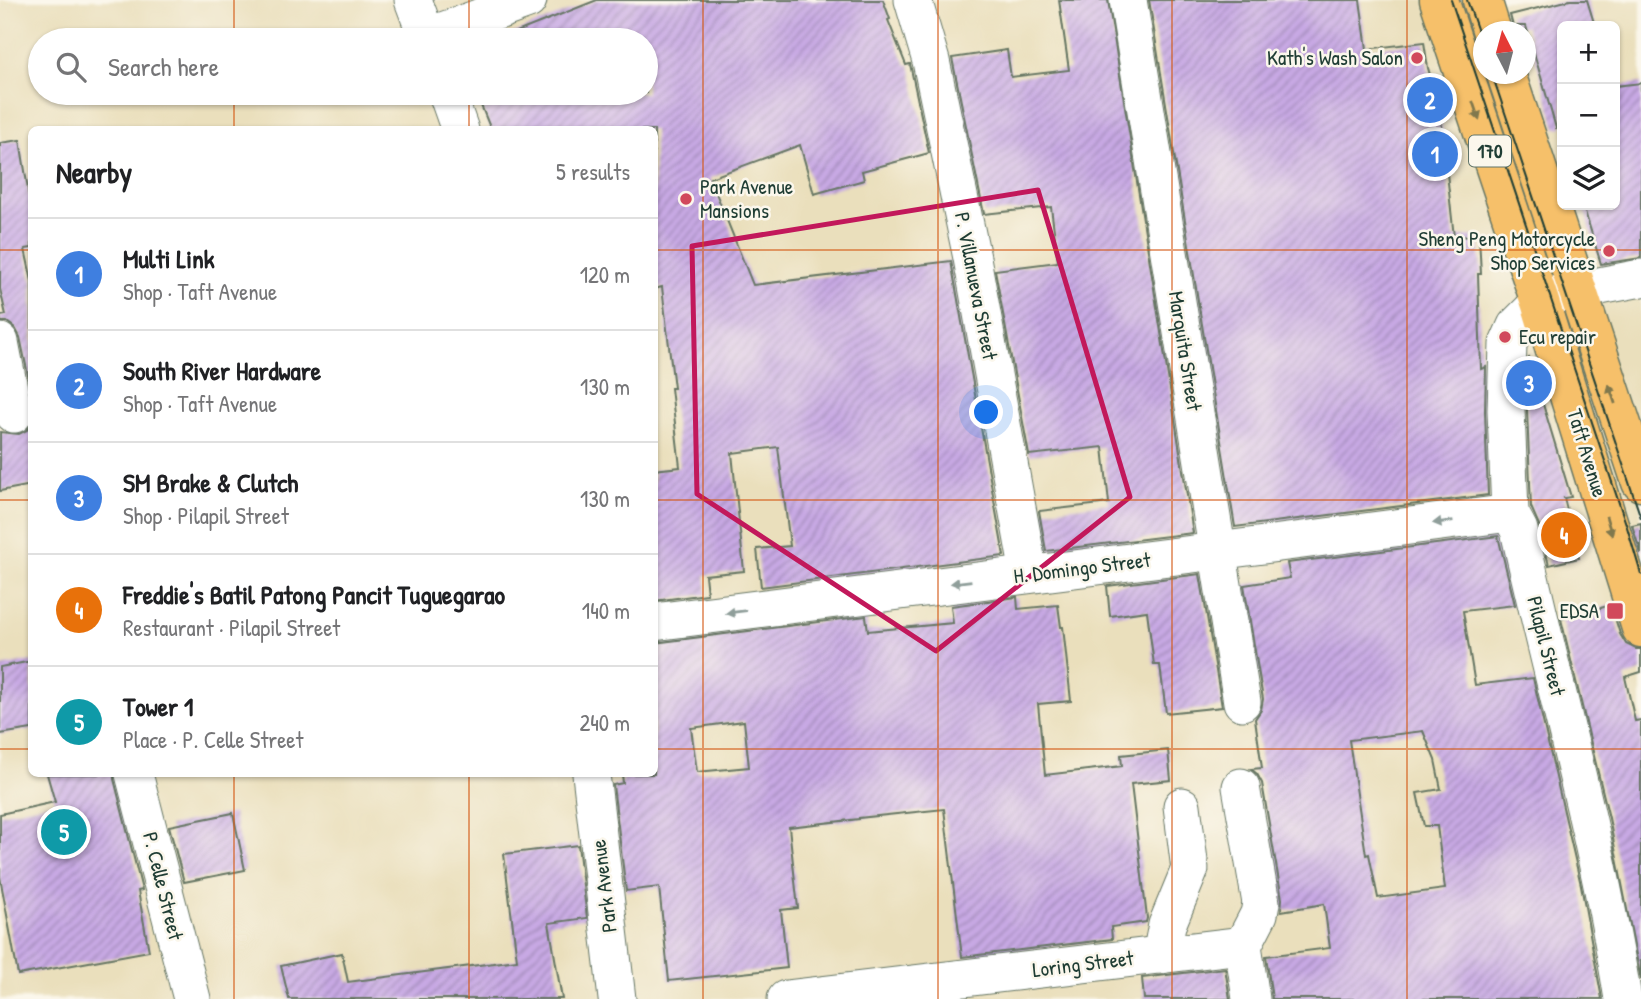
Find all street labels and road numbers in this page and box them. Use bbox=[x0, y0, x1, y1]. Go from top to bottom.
road number: 170 bbox=[1469, 136, 1511, 167]
street label: P. Villanueva Street bbox=[948, 210, 1005, 363]
street label: Marquita Street bbox=[1162, 289, 1209, 414]
street label: Taft Avenue bbox=[1560, 405, 1615, 501]
street label: H. Domingo Street bbox=[1012, 545, 1153, 590]
street label: Pilapil Street bbox=[1520, 593, 1573, 699]
street label: P. Celle Street bbox=[136, 829, 191, 944]
street label: Park Avenue bbox=[583, 838, 624, 934]
street label: Loring Street bbox=[1031, 943, 1136, 984]

